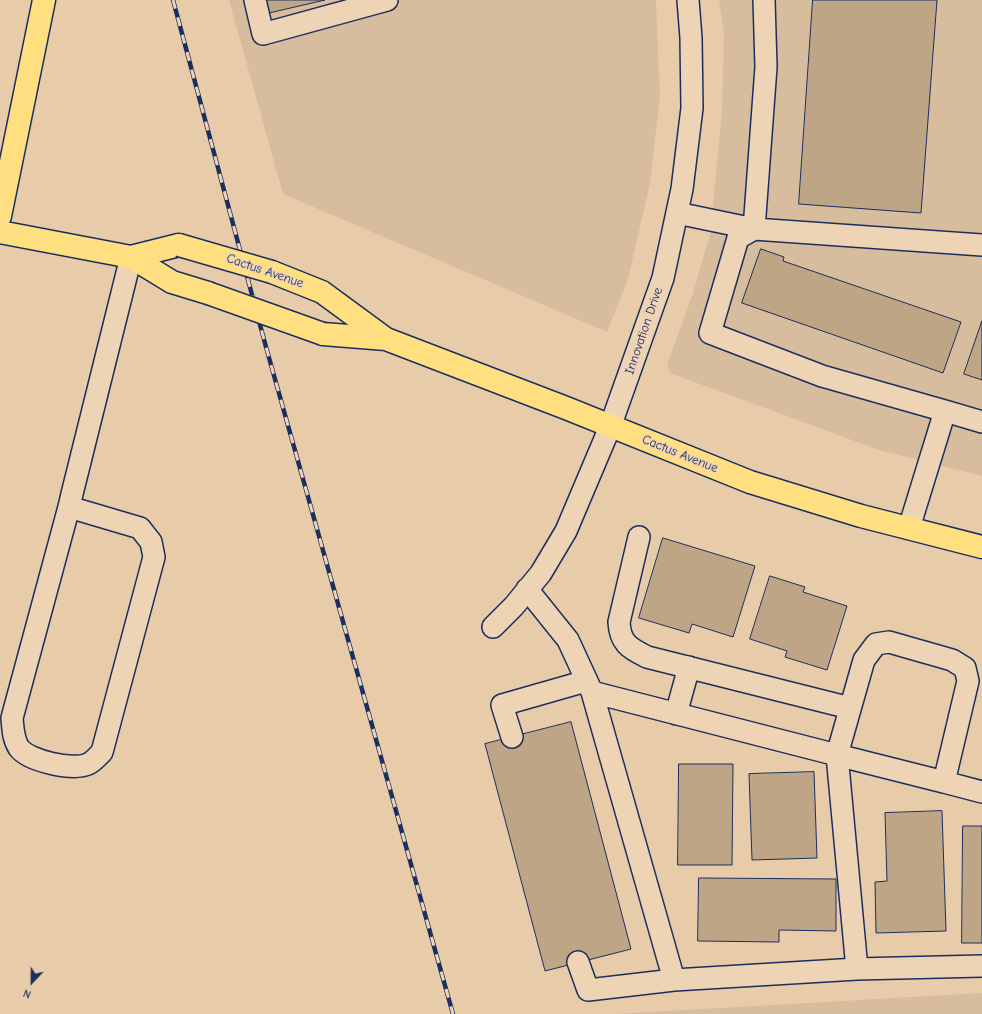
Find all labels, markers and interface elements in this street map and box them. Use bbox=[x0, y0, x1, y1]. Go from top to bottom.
street label: Cactus Avenue bbox=[224, 250, 306, 292]
street label: Innovation Drive bbox=[622, 285, 666, 377]
street label: Cactus Avenue bbox=[640, 432, 720, 476]
north arrow bbox=[12, 962, 52, 1002]
text: N bbox=[22, 986, 33, 1001]

